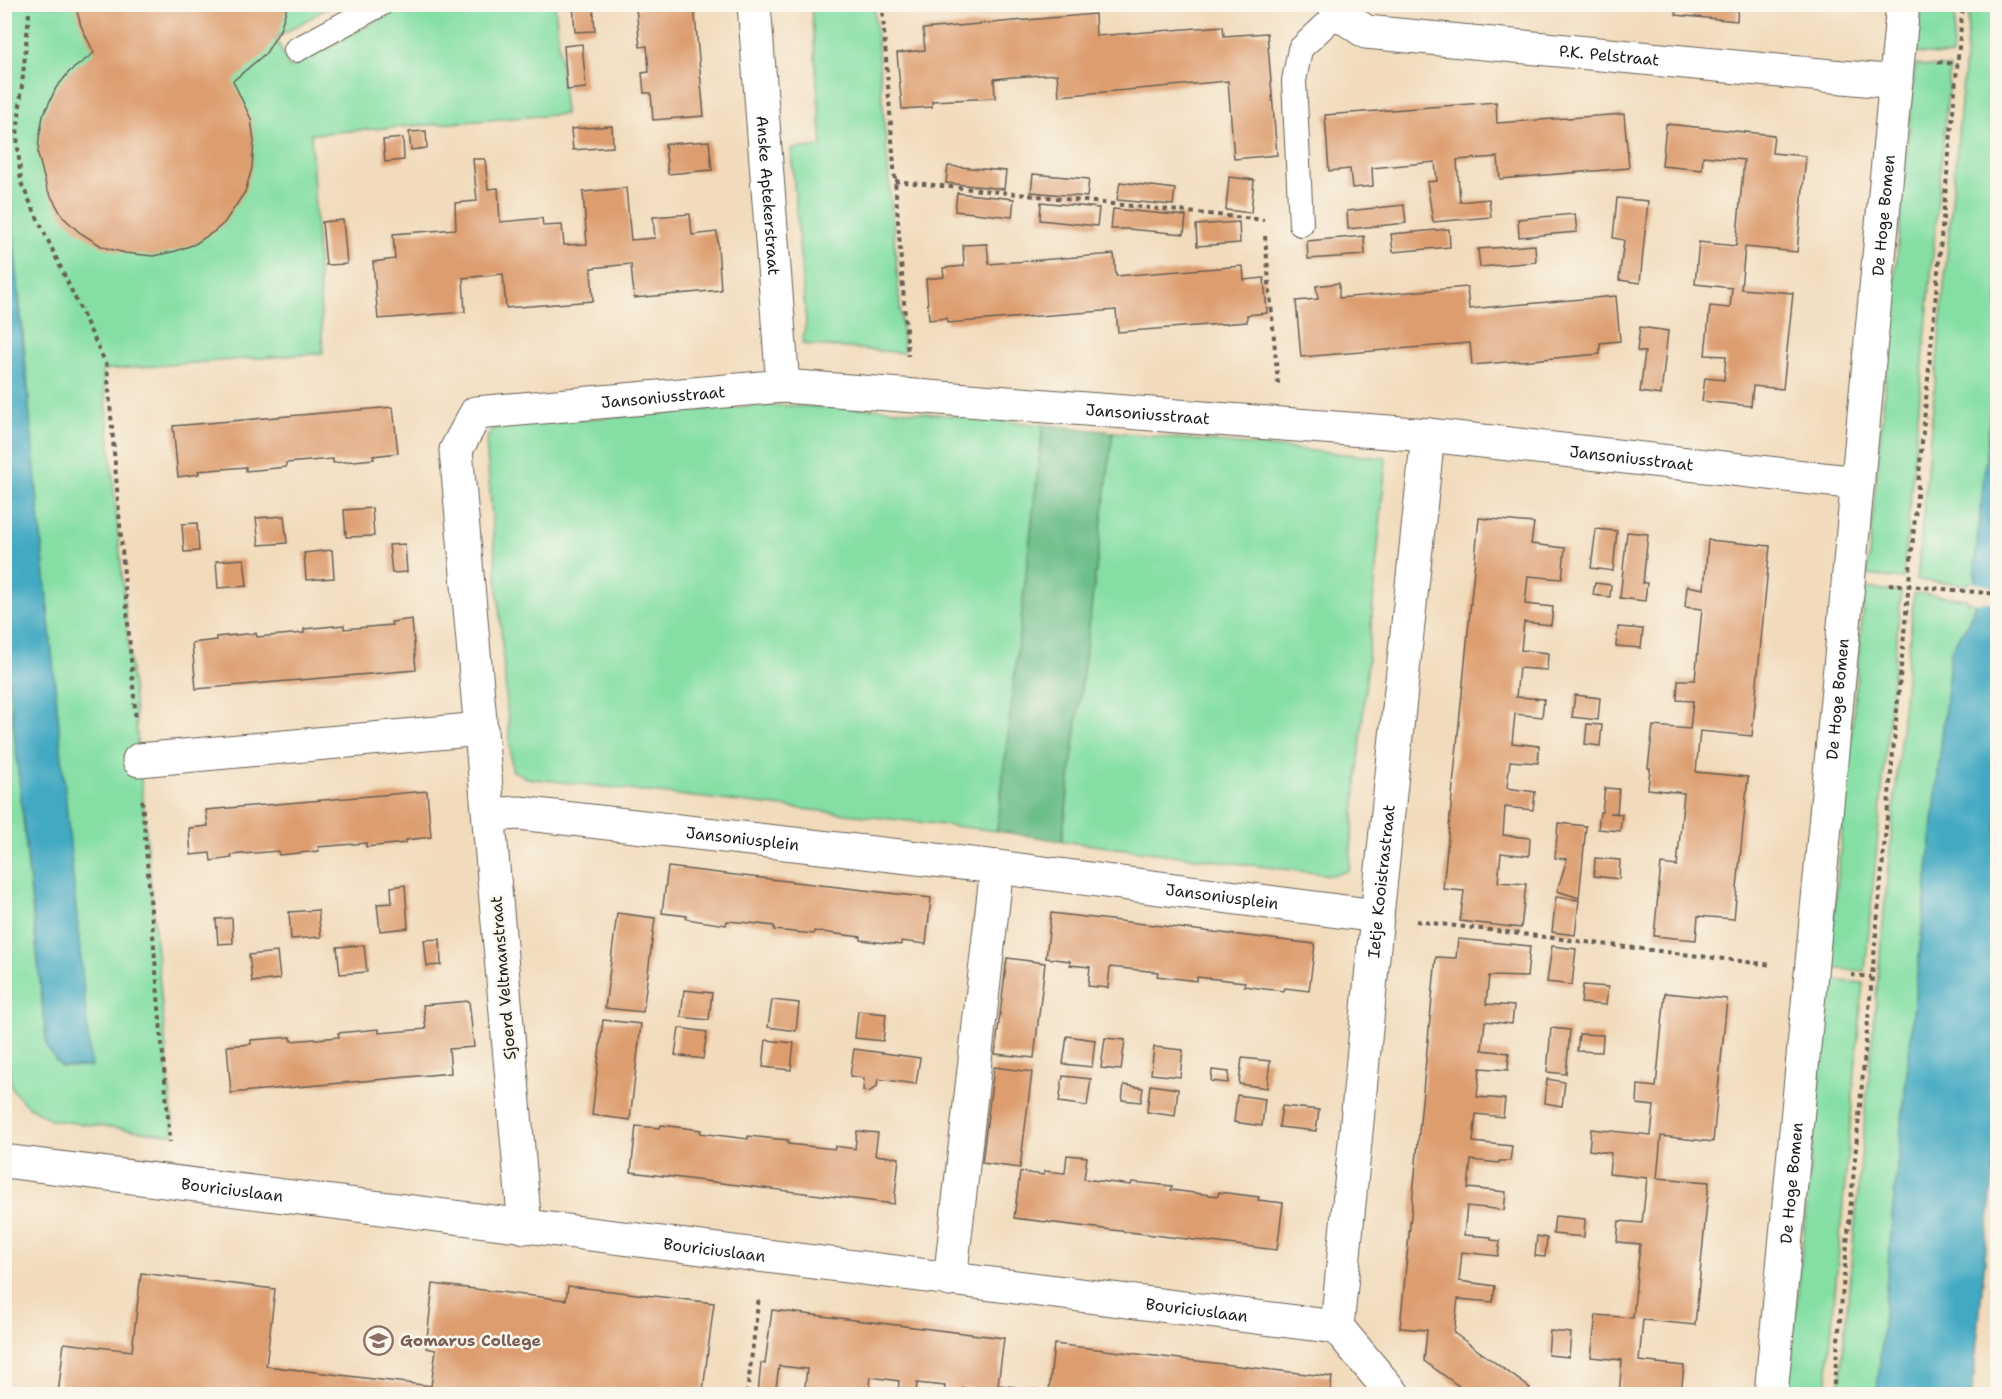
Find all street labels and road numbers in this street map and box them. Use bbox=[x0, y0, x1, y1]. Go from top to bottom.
street label: P.K. Pelstraat bbox=[1558, 40, 1660, 70]
street label: Anske Aptekerstraat bbox=[752, 115, 785, 276]
street label: De Hoge Bomen bbox=[1867, 153, 1899, 277]
street label: Jansoniusstraat bbox=[600, 381, 726, 412]
street label: Jansoniusstraat bbox=[1085, 399, 1211, 429]
street label: Jansoniusstraat bbox=[1568, 440, 1695, 475]
street label: De Hoge Bomen bbox=[1821, 637, 1853, 761]
street label: Ietje Kooistrastraat bbox=[1362, 803, 1399, 959]
street label: Jansoniusplein bbox=[685, 821, 800, 855]
street label: Jansoniusplein bbox=[1164, 878, 1280, 914]
street label: Sjoerd Veltmanstraat bbox=[485, 895, 521, 1061]
street label: De Hoge Bomen bbox=[1775, 1121, 1807, 1245]
street label: Bouriciuslaan bbox=[180, 1173, 285, 1206]
street label: Bouriciuslaan bbox=[662, 1233, 767, 1266]
street label: Bouriciuslaan bbox=[1145, 1293, 1249, 1326]

